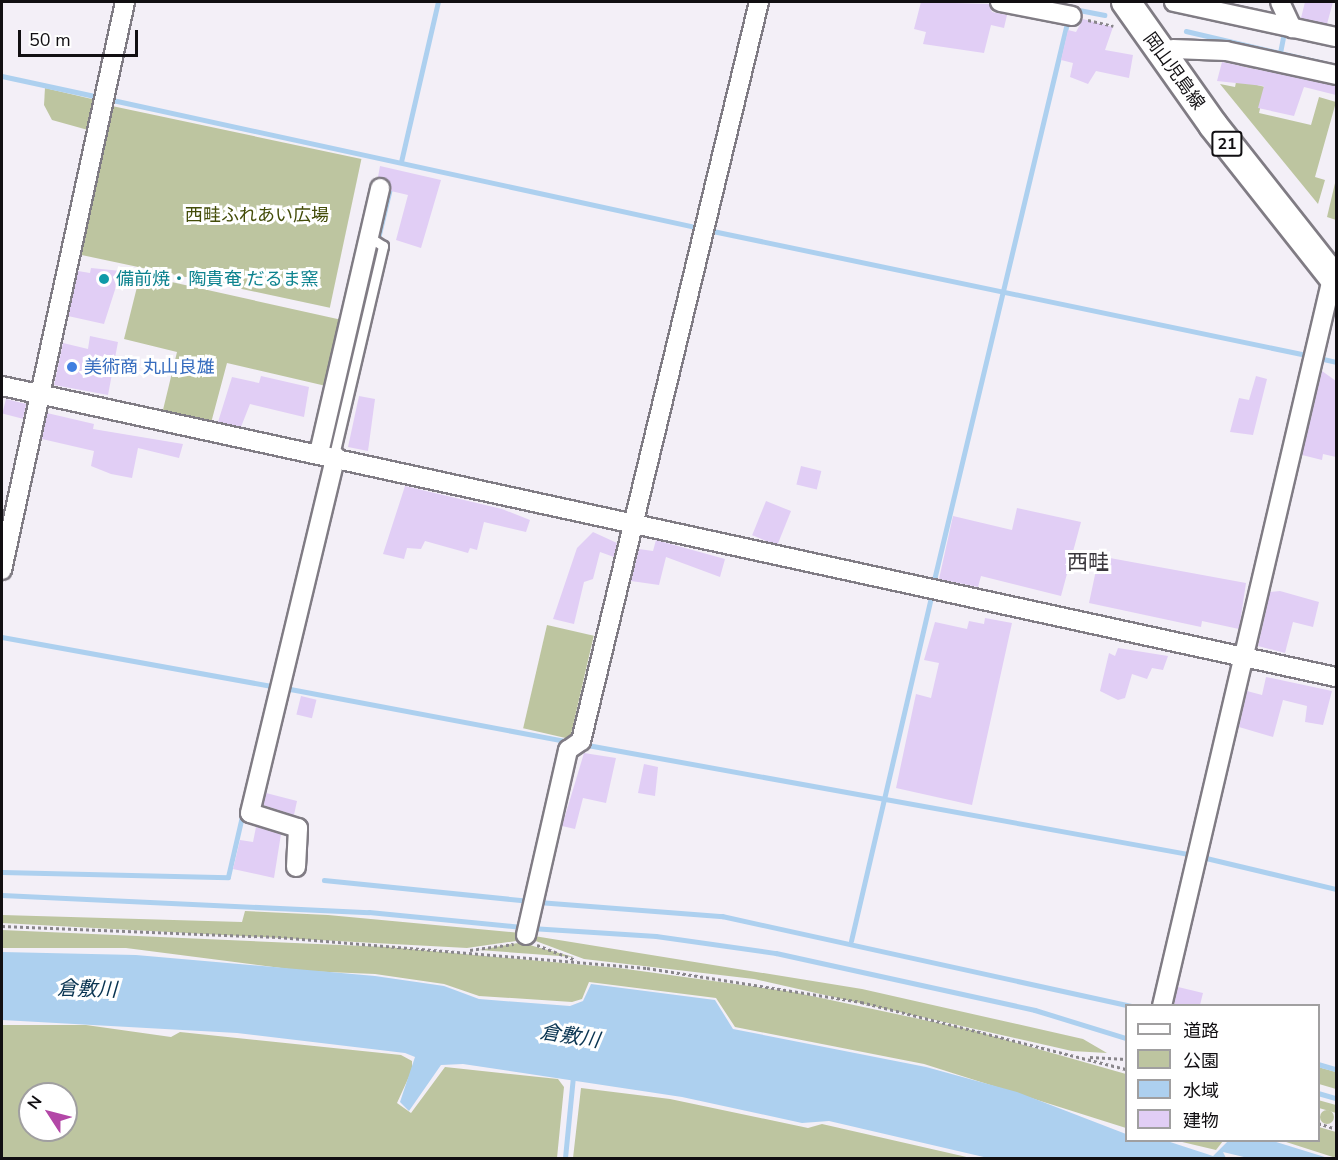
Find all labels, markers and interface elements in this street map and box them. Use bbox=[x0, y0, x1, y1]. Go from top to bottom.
scale bar bbox=[21, 18, 141, 56]
text: 50 m bbox=[29, 28, 71, 52]
street label: 岡山児島線 bbox=[1139, 28, 1209, 114]
road number: 21 bbox=[1210, 131, 1244, 157]
park label: 西畦ふれあい広場 bbox=[185, 204, 329, 226]
place label: 備前焼・陶貴奄 だるま窯 bbox=[116, 268, 319, 290]
marker: 備前焼・陶貴奄 だるま窯 bbox=[97, 272, 111, 286]
place label: 美術商 丸山良雄 bbox=[84, 356, 215, 378]
marker: 美術商 丸山良雄 bbox=[65, 360, 79, 374]
district label: 西畦 bbox=[1067, 549, 1109, 575]
water label: 倉敷川 bbox=[57, 976, 117, 1002]
legend bbox=[1125, 1004, 1320, 1142]
water label: 倉敷川 bbox=[538, 1019, 602, 1053]
text: 道路 bbox=[1183, 1019, 1219, 1043]
text: 公園 bbox=[1183, 1049, 1219, 1073]
text: 水域 bbox=[1183, 1079, 1219, 1103]
north arrow bbox=[18, 1082, 78, 1142]
text: N bbox=[23, 1091, 47, 1114]
text: 建物 bbox=[1183, 1109, 1219, 1133]

